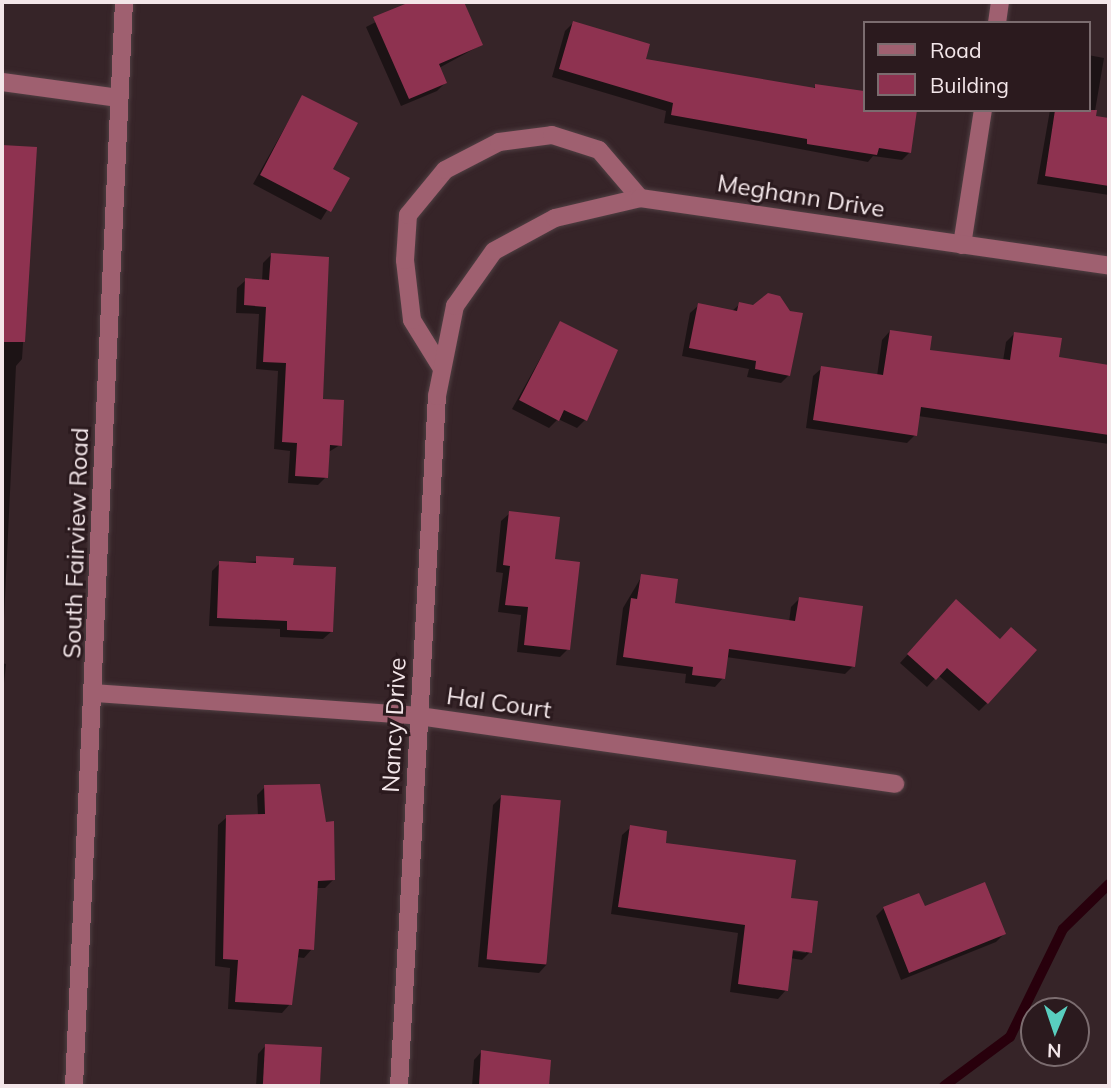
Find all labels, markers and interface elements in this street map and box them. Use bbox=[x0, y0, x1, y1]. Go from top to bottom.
legend bbox=[862, 21, 1090, 112]
text: Road bbox=[930, 37, 981, 63]
text: Building bbox=[930, 72, 1009, 98]
street label: Meghann Drive bbox=[715, 169, 887, 223]
street label: South Fairview Road bbox=[58, 427, 94, 659]
street label: Nancy Drive bbox=[376, 657, 412, 793]
street label: Hal Court bbox=[445, 681, 553, 725]
north arrow bbox=[1020, 997, 1090, 1067]
text: N bbox=[1047, 1039, 1062, 1063]

